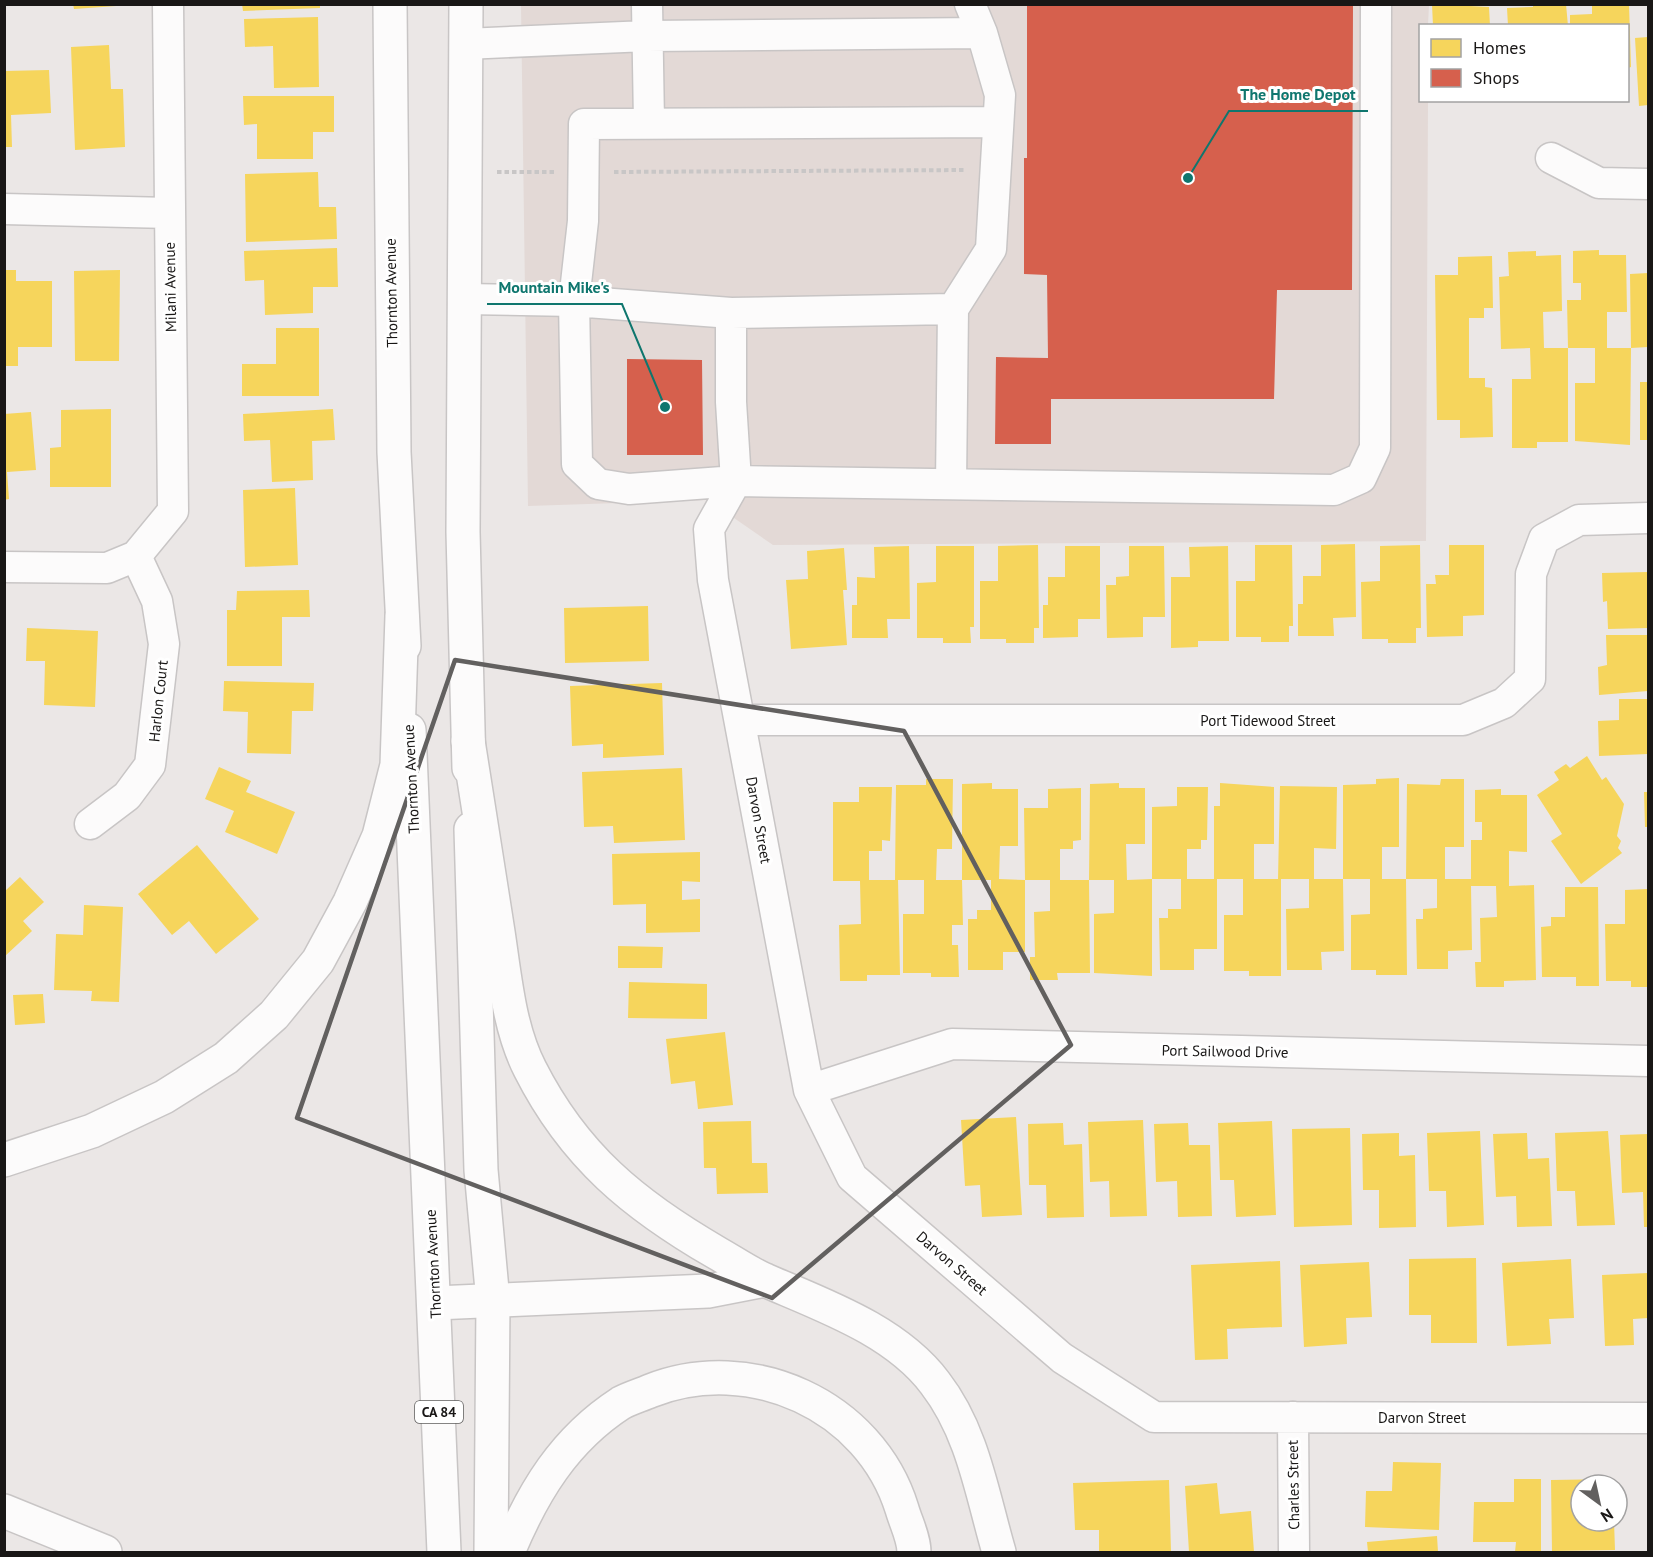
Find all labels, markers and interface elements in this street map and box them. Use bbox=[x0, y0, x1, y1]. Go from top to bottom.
legend bbox=[1419, 24, 1629, 102]
text: Homes bbox=[1473, 36, 1526, 59]
text: Shops bbox=[1473, 66, 1519, 89]
callout: The Home Depot bbox=[1229, 77, 1368, 111]
text: The Home Depot bbox=[1240, 84, 1356, 104]
street label: Thornton Avenue bbox=[381, 238, 401, 348]
street label: Milani Avenue bbox=[160, 242, 180, 332]
callout: Mountain Mike's bbox=[487, 270, 622, 304]
text: Mountain Mike's bbox=[498, 277, 610, 297]
street label: Harlon Court bbox=[144, 659, 172, 743]
street label: Port Tidewood Street bbox=[1200, 711, 1336, 730]
street label: Thornton Avenue bbox=[399, 724, 423, 834]
street label: Darvon Street bbox=[742, 775, 776, 865]
street label: Port Sailwood Drive bbox=[1161, 1040, 1289, 1062]
street label: Thornton Avenue bbox=[421, 1209, 445, 1319]
street label: Darvon Street bbox=[913, 1227, 991, 1299]
road number: CA 84 bbox=[415, 1401, 463, 1423]
street label: Darvon Street bbox=[1378, 1408, 1466, 1427]
street label: Charles Street bbox=[1283, 1440, 1303, 1530]
north arrow bbox=[1569, 1473, 1629, 1533]
text: N bbox=[1597, 1504, 1617, 1527]

